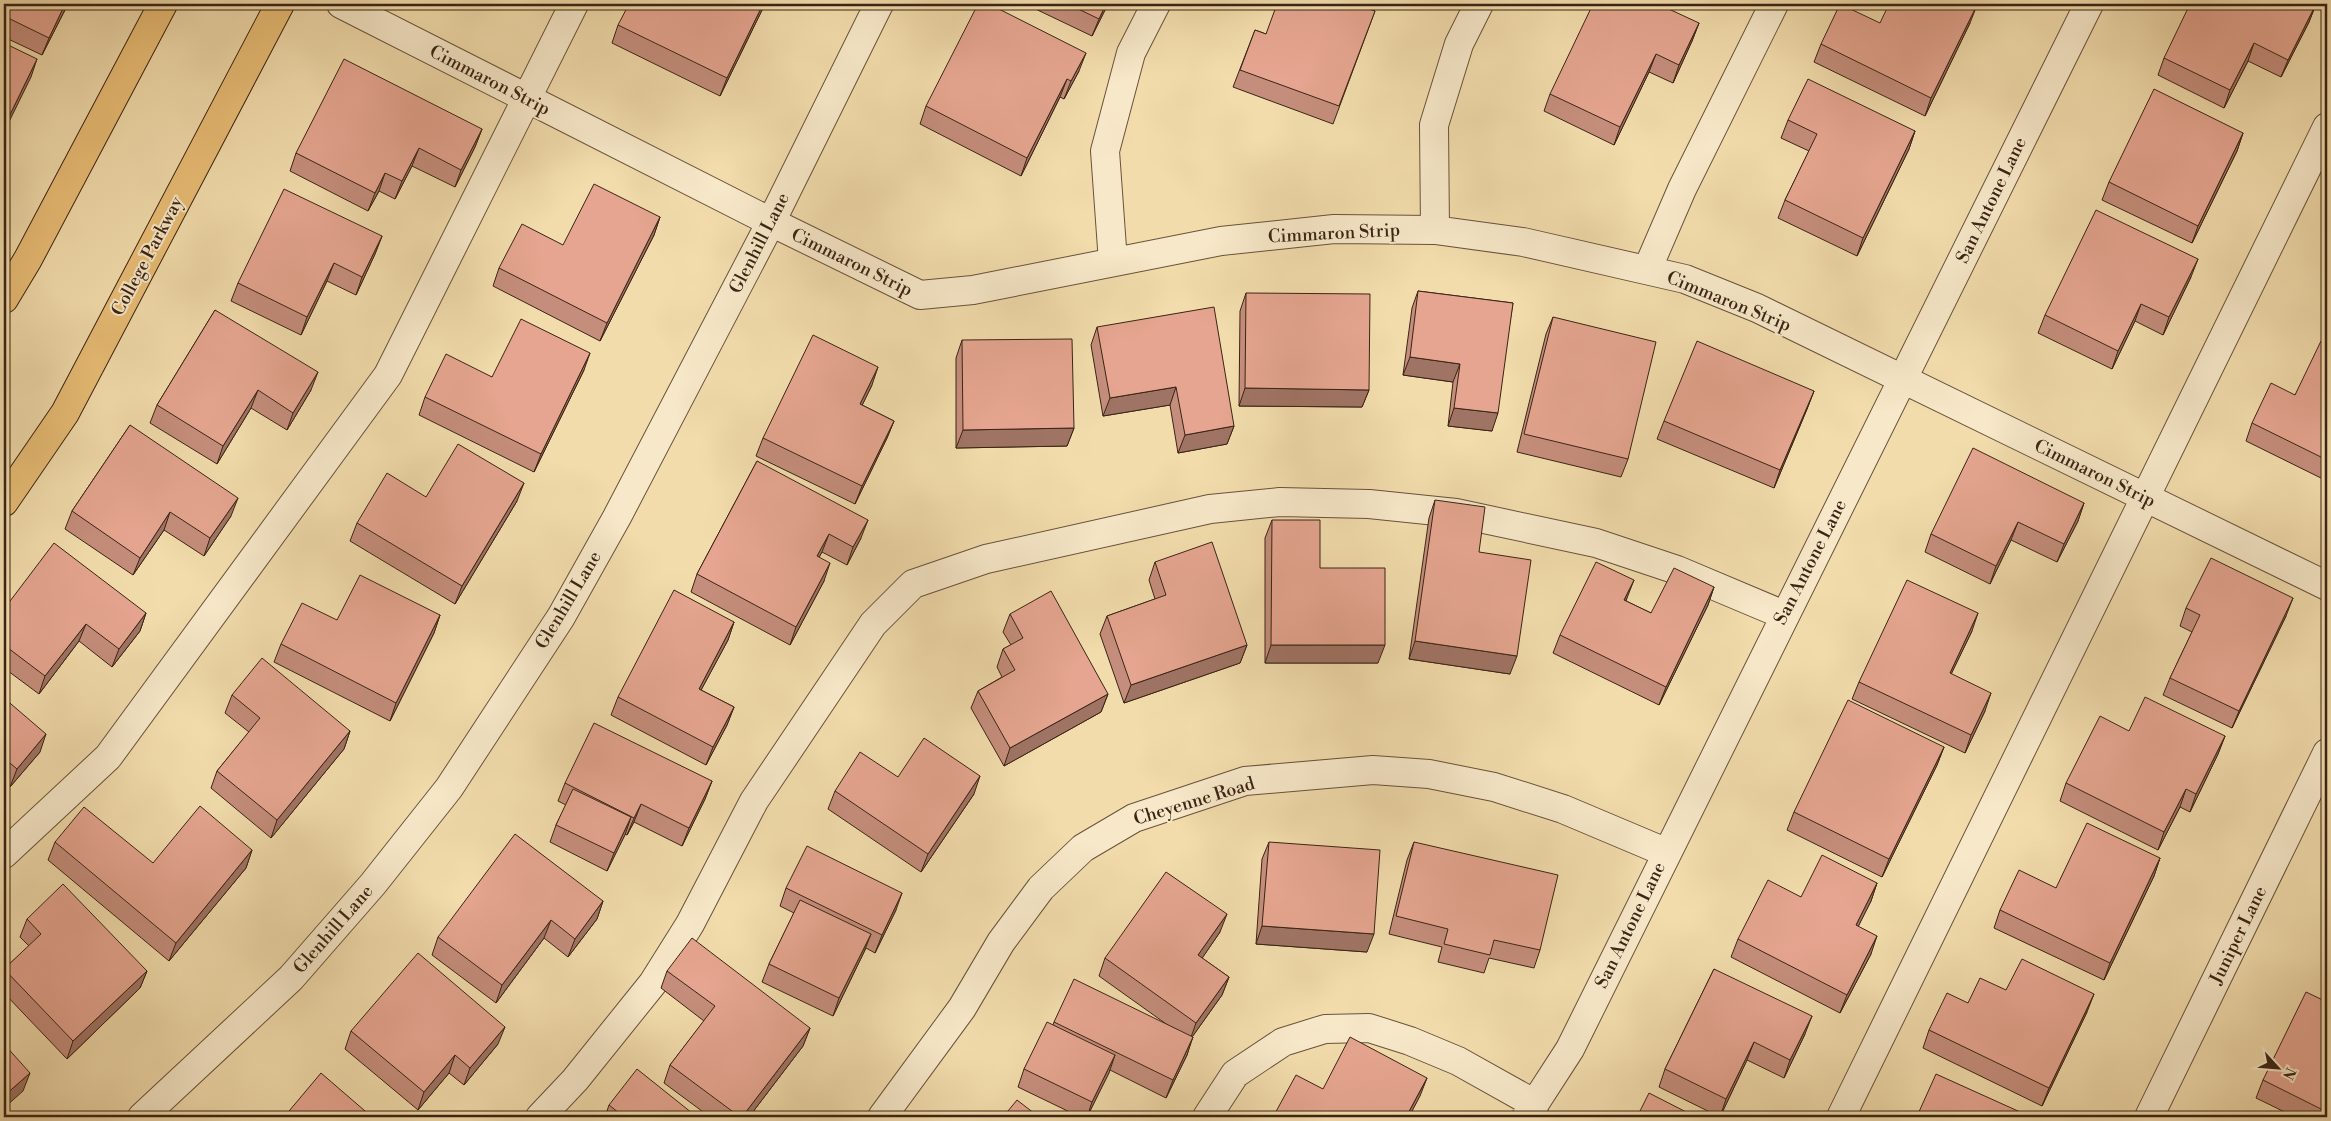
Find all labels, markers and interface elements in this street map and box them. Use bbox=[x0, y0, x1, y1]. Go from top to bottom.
street label: Cimmaron Strip bbox=[426, 40, 554, 121]
street label: San Antone Lane bbox=[1951, 133, 2032, 267]
street label: Glenhill Lane bbox=[724, 189, 795, 298]
street label: College Parkway bbox=[106, 192, 189, 320]
street label: Cimmaron Strip bbox=[1267, 219, 1401, 248]
street label: Cimmaron Strip bbox=[787, 223, 916, 302]
street label: Cimmaron Strip bbox=[1663, 266, 1794, 337]
street label: Cimmaron Strip bbox=[2030, 434, 2159, 513]
street label: San Antone Lane bbox=[1769, 496, 1852, 629]
street label: Glenhill Lane bbox=[530, 547, 607, 653]
street label: Cheyenne Road bbox=[1131, 772, 1258, 831]
street label: San Antone Lane bbox=[1590, 858, 1671, 992]
street label: Glenhill Lane bbox=[289, 880, 378, 978]
street label: Juniper Lane bbox=[2204, 882, 2272, 989]
north arrow bbox=[2254, 1044, 2304, 1094]
text: N bbox=[2278, 1064, 2299, 1082]

